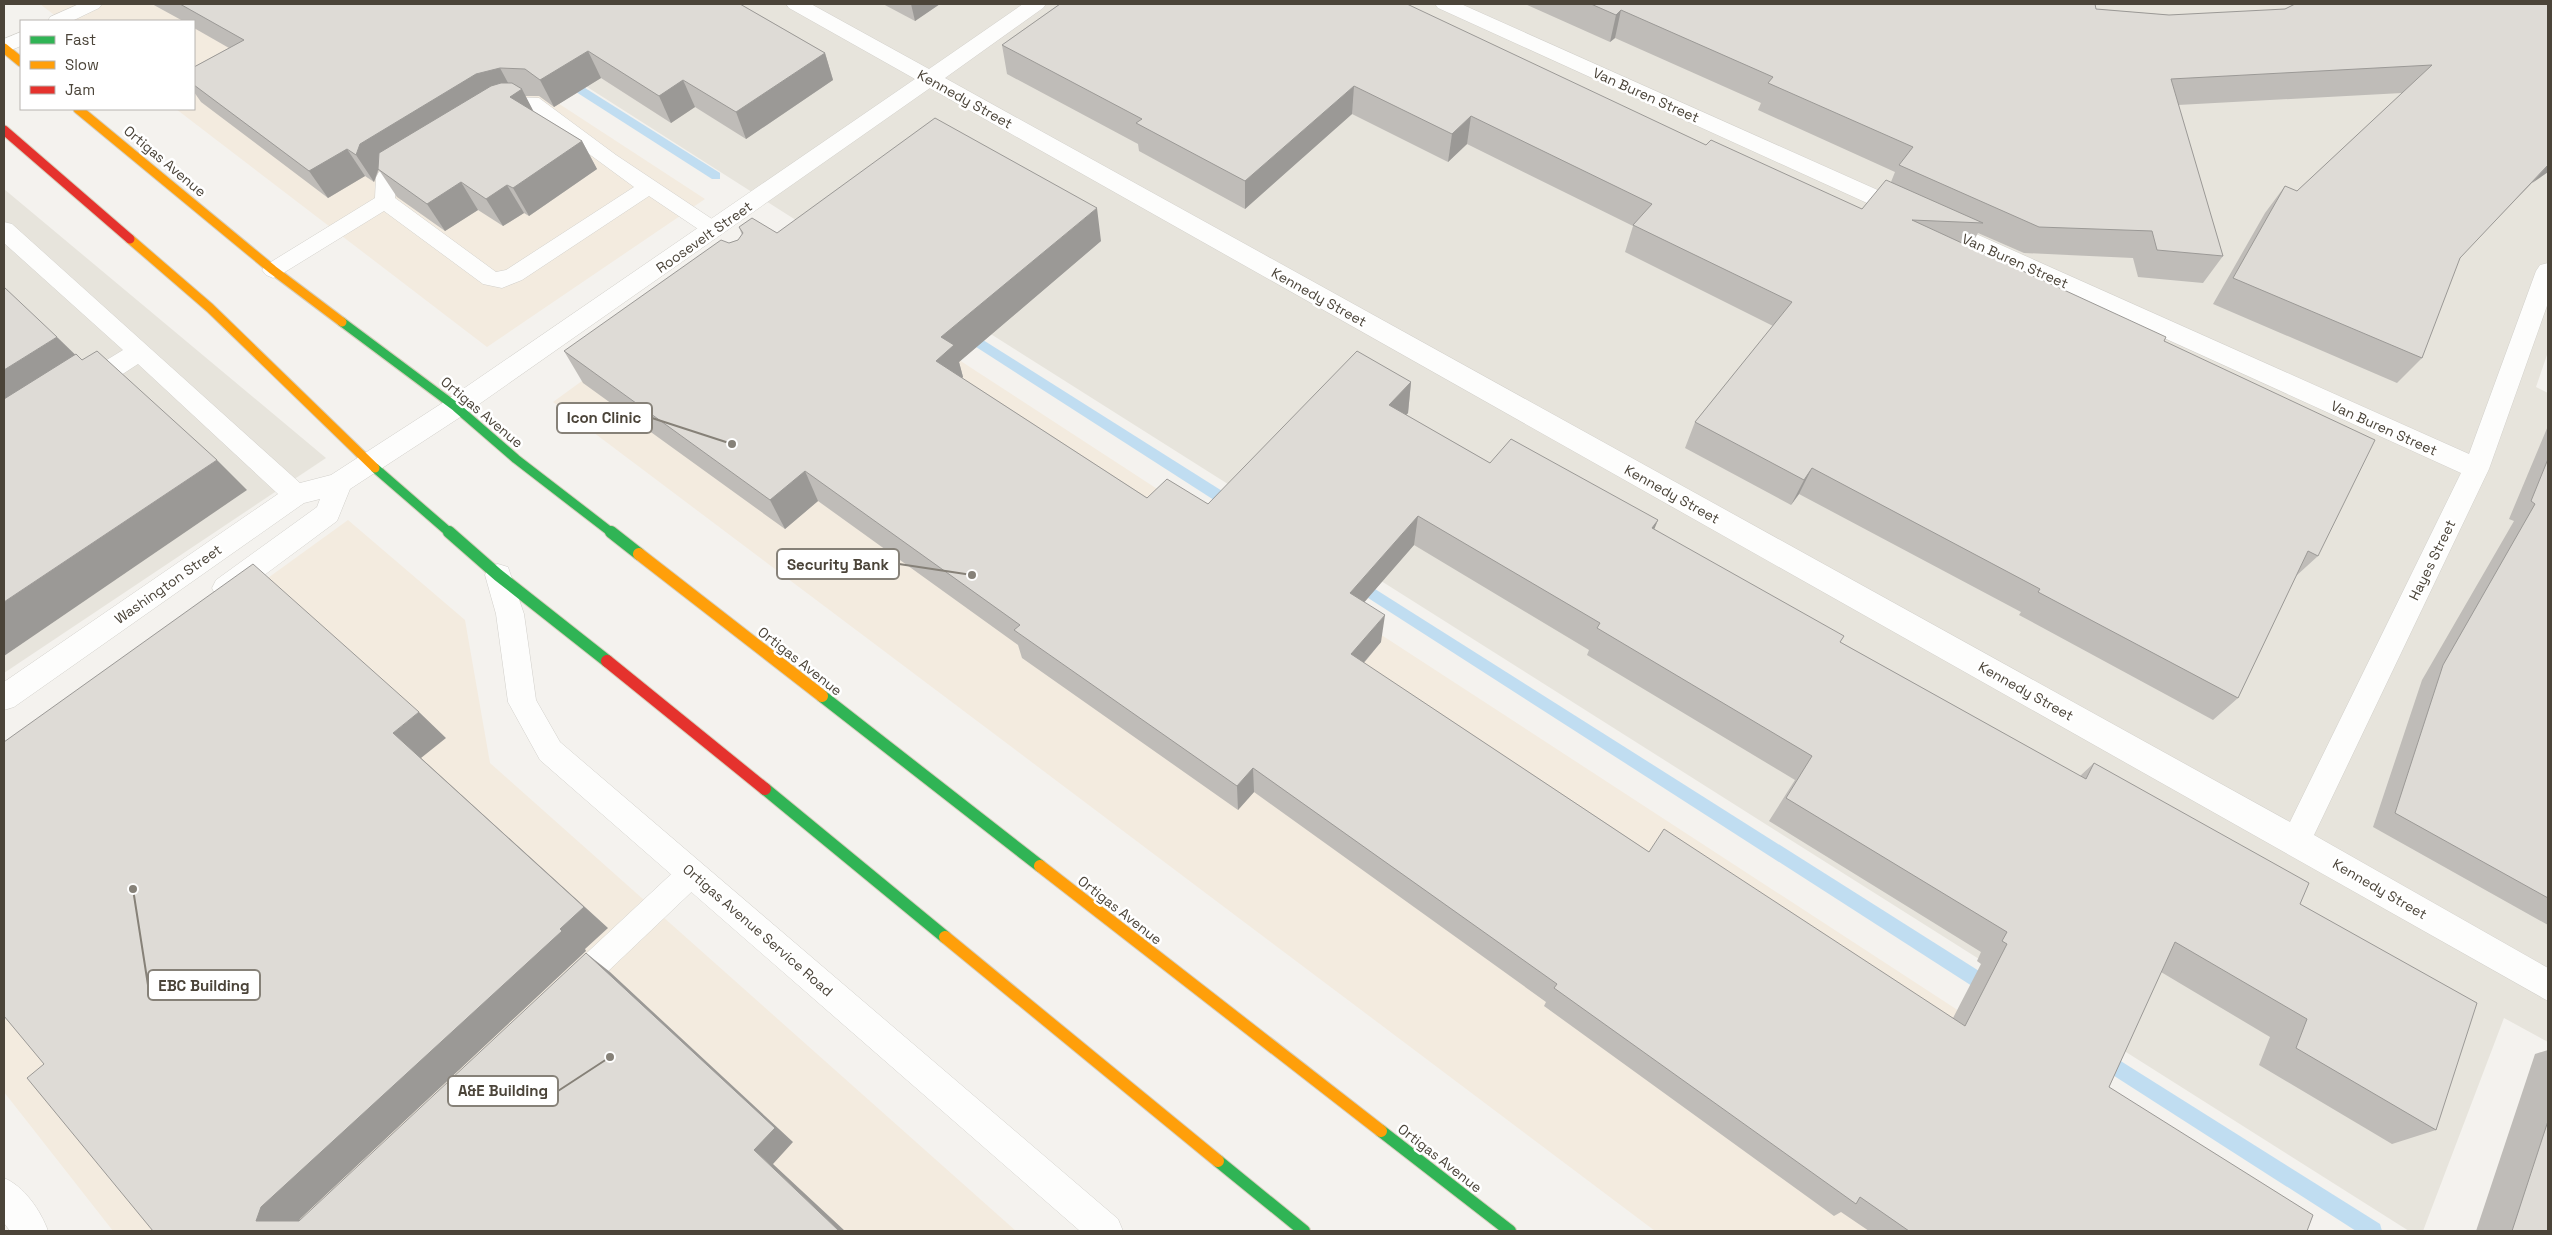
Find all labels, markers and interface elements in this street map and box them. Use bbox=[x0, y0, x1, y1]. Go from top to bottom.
legend bbox=[20, 20, 195, 110]
text: Fast bbox=[65, 30, 96, 49]
text: Slow bbox=[65, 55, 99, 74]
street label: Van Buren Street bbox=[1590, 63, 1702, 127]
street label: Kennedy Street bbox=[914, 65, 1016, 133]
text: Jam bbox=[65, 80, 95, 99]
street label: Ortigas Avenue bbox=[120, 121, 210, 201]
street label: Roosevelt Street bbox=[652, 197, 756, 277]
street label: Van Buren Street bbox=[1959, 229, 2071, 293]
street label: Kennedy Street bbox=[1268, 263, 1370, 331]
street label: Ortigas Avenue bbox=[437, 372, 527, 452]
street label: Van Buren Street bbox=[2328, 396, 2440, 460]
callout: Icon Clinic bbox=[557, 403, 652, 433]
text: Icon Clinic bbox=[567, 408, 642, 427]
street label: Kennedy Street bbox=[1621, 460, 1723, 528]
street label: Hayes Street bbox=[2405, 517, 2459, 603]
street label: Washington Street bbox=[111, 540, 225, 628]
callout: Security Bank bbox=[777, 549, 899, 579]
text: Security Bank bbox=[787, 555, 889, 574]
street label: Ortigas Avenue bbox=[754, 623, 846, 699]
street label: Kennedy Street bbox=[1975, 657, 2077, 725]
street label: Kennedy Street bbox=[2330, 855, 2430, 923]
street label: Ortigas Avenue Service Road bbox=[679, 860, 837, 1000]
street label: Ortigas Avenue bbox=[1074, 872, 1166, 948]
callout: EBC Building bbox=[148, 970, 260, 1000]
text: EBC Building bbox=[158, 976, 250, 995]
callout: A&E Building bbox=[448, 1076, 558, 1106]
text: A&E Building bbox=[458, 1081, 548, 1100]
street label: Ortigas Avenue bbox=[1394, 1120, 1486, 1196]

